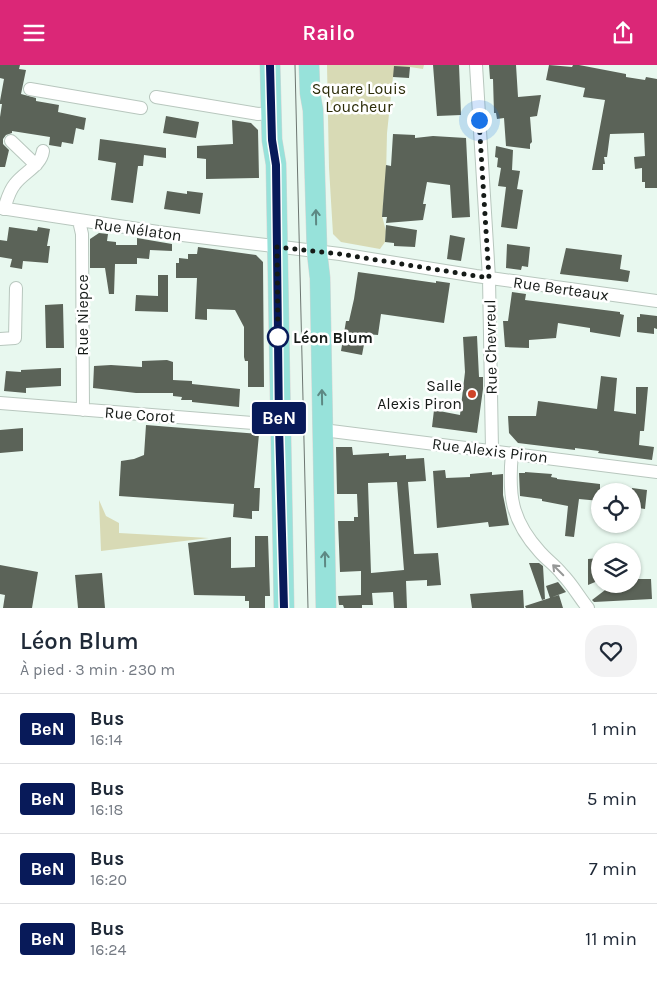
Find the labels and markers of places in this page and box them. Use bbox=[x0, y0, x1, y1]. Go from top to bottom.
marker: Léon Blum bbox=[267, 326, 289, 348]
place label: Léon Blum bbox=[293, 328, 373, 347]
place label: Salle Alexis Piron bbox=[377, 376, 462, 413]
marker: Salle Alexis Piron bbox=[466, 388, 478, 400]

